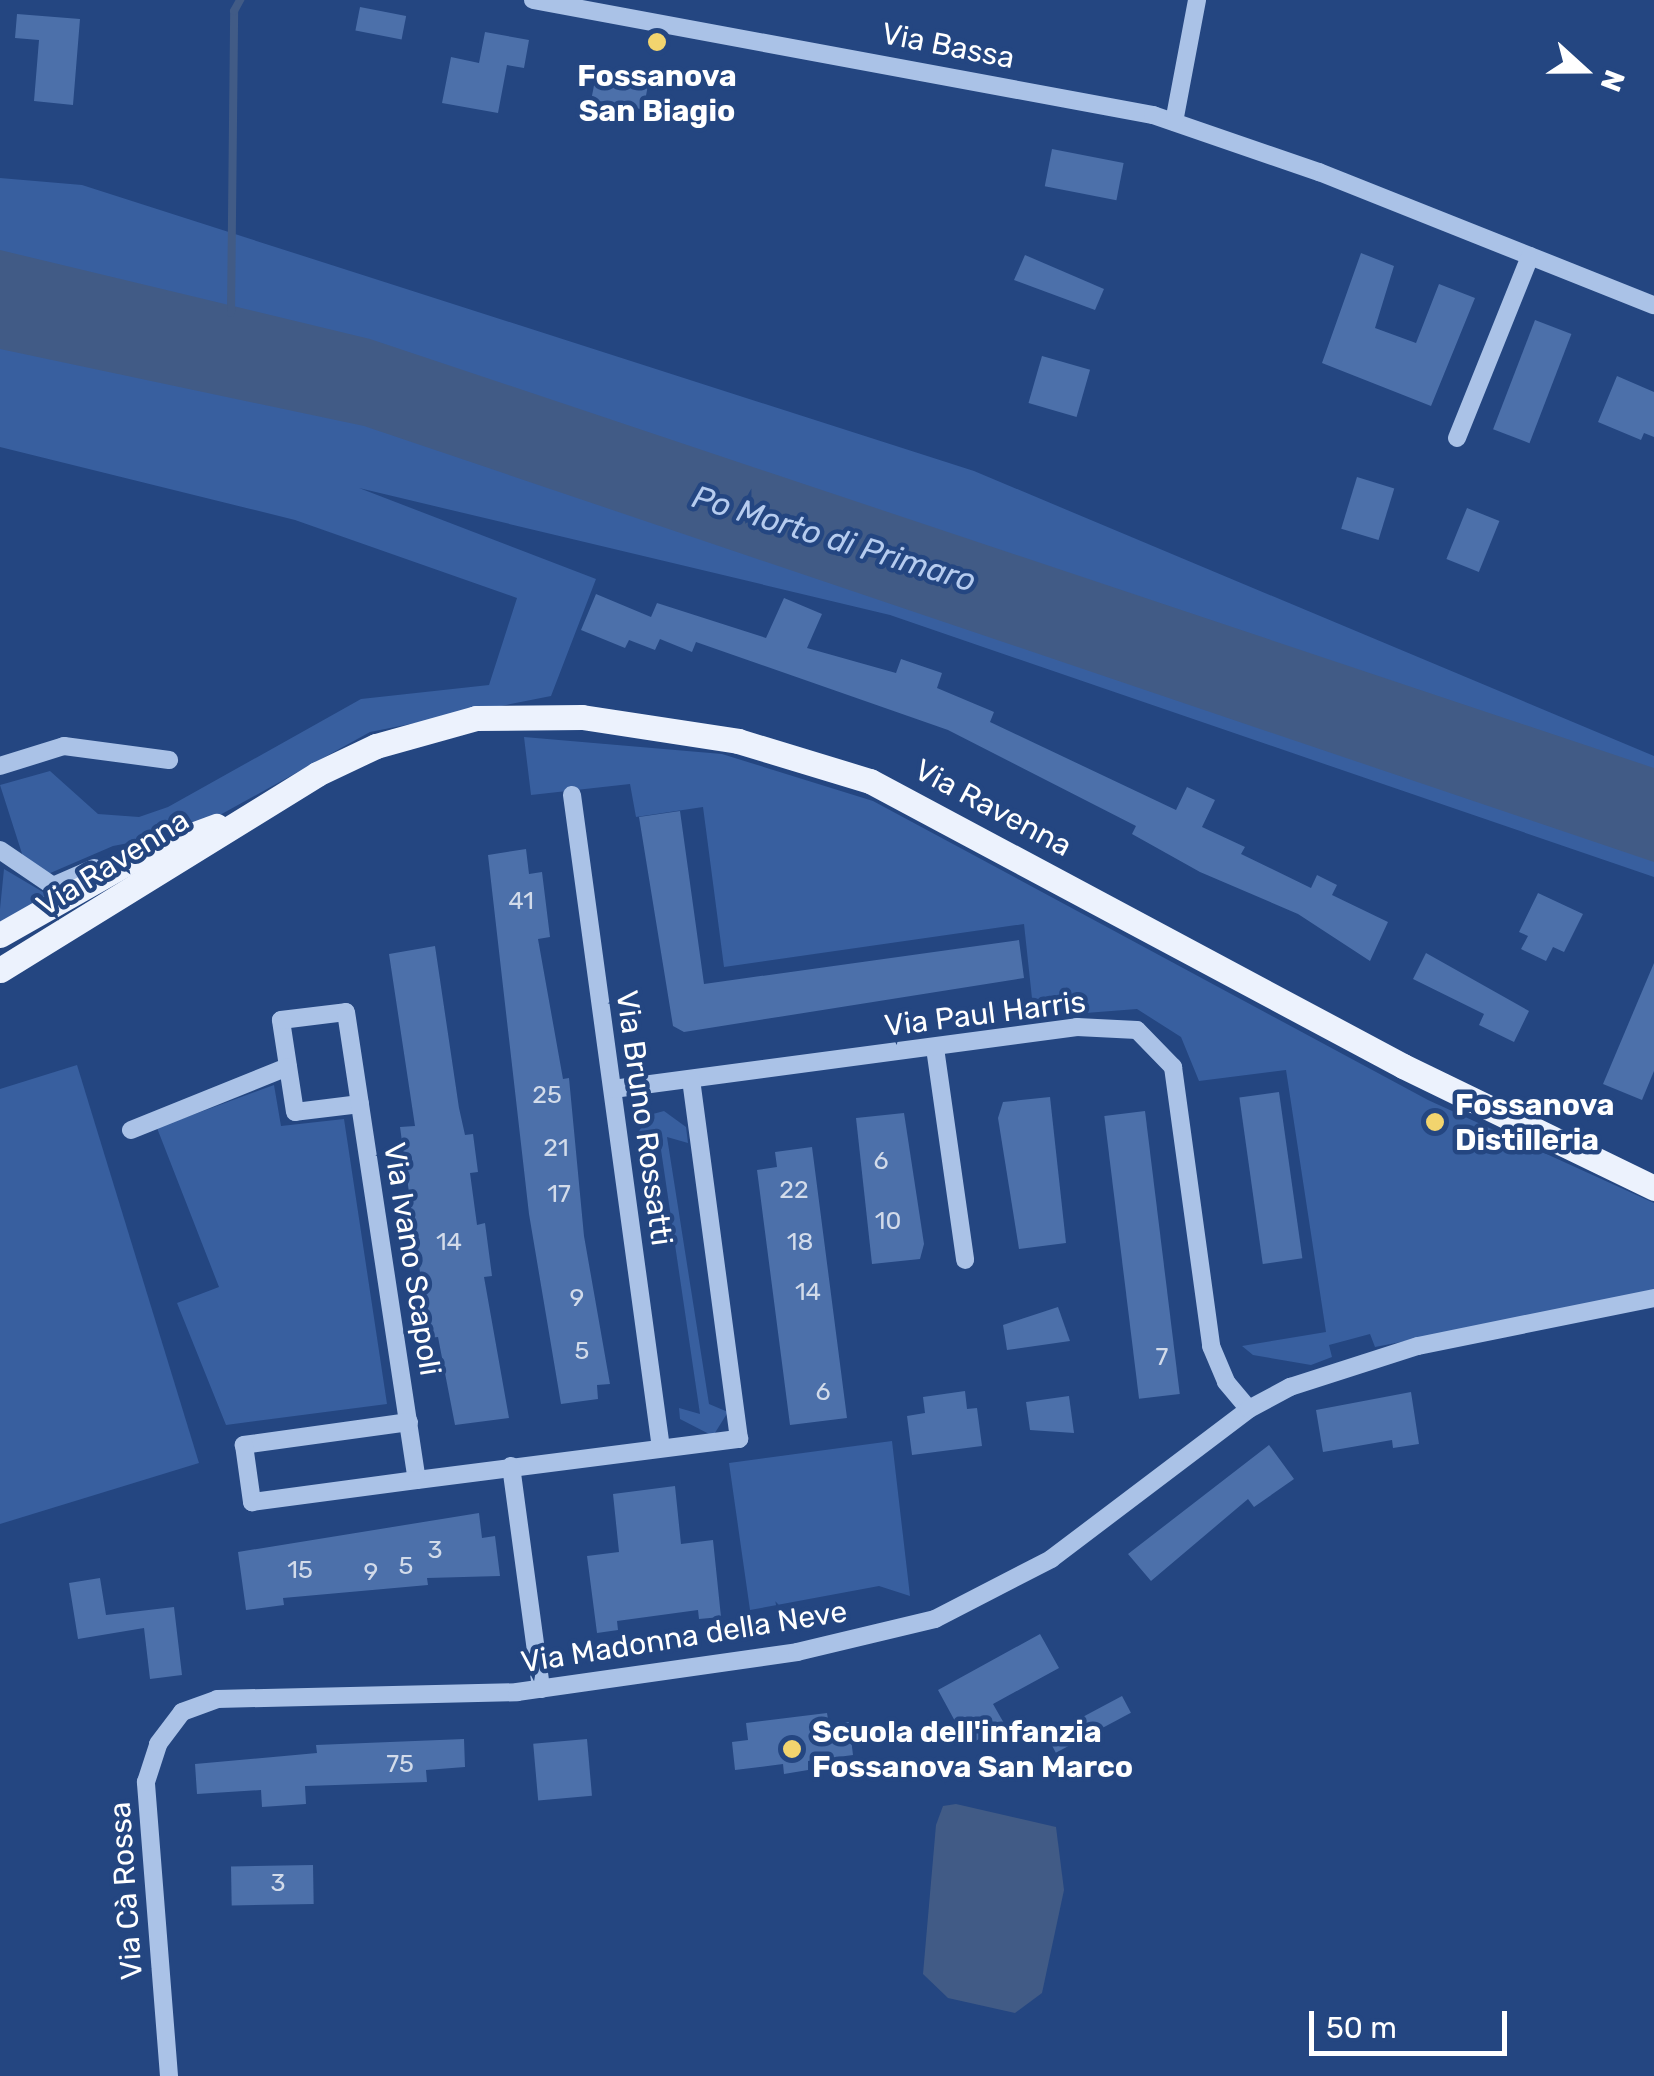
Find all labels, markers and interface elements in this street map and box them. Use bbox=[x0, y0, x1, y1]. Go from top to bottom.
street label: Via Bassa bbox=[879, 16, 1017, 76]
north arrow bbox=[1534, 20, 1634, 120]
marker: Fossanova San Biagio bbox=[646, 31, 668, 53]
place label: Fossanova San Biagio bbox=[577, 58, 737, 128]
text: N bbox=[1593, 66, 1631, 96]
water label: Po Morto di Primaro bbox=[688, 478, 980, 600]
street label: Via Ravenna bbox=[908, 752, 1078, 864]
street label: Via Ravenna bbox=[30, 802, 196, 924]
house number: 41 bbox=[508, 886, 534, 916]
street label: Via Paul Harris bbox=[882, 984, 1088, 1044]
street label: Via Bruno Rossatti bbox=[608, 988, 680, 1248]
house number: 25 bbox=[532, 1080, 562, 1110]
place label: Fossanova Distilleria bbox=[1455, 1087, 1614, 1158]
marker: Fossanova Distilleria bbox=[1424, 1111, 1446, 1133]
house number: 21 bbox=[543, 1133, 569, 1163]
street label: Via Ivano Scapoli bbox=[376, 1140, 448, 1378]
house number: 6 bbox=[873, 1146, 889, 1176]
house number: 22 bbox=[779, 1175, 809, 1205]
house number: 17 bbox=[547, 1179, 571, 1209]
house number: 10 bbox=[875, 1206, 901, 1236]
house number: 14 bbox=[436, 1227, 462, 1257]
house number: 18 bbox=[787, 1227, 813, 1257]
house number: 14 bbox=[795, 1277, 821, 1307]
house number: 9 bbox=[570, 1283, 584, 1313]
house number: 5 bbox=[575, 1336, 589, 1366]
house number: 7 bbox=[1156, 1342, 1168, 1372]
house number: 6 bbox=[815, 1377, 831, 1407]
house number: 3 bbox=[427, 1535, 443, 1565]
house number: 5 bbox=[399, 1551, 413, 1581]
house number: 15 bbox=[287, 1555, 313, 1585]
house number: 9 bbox=[364, 1557, 378, 1587]
street label: Via Madonna della Neve bbox=[518, 1593, 850, 1681]
place label: Scuola dell'infanzia Fossanova San Marco bbox=[812, 1714, 1133, 1784]
marker: Scuola dell'infanzia Fossanova San Marco bbox=[781, 1738, 803, 1760]
house number: 75 bbox=[386, 1749, 414, 1779]
street label: Via Cà Rossa bbox=[102, 1801, 150, 1981]
house number: 3 bbox=[270, 1868, 286, 1898]
scale bar bbox=[1314, 1991, 1512, 2053]
text: 50 m bbox=[1326, 2010, 1397, 2046]

